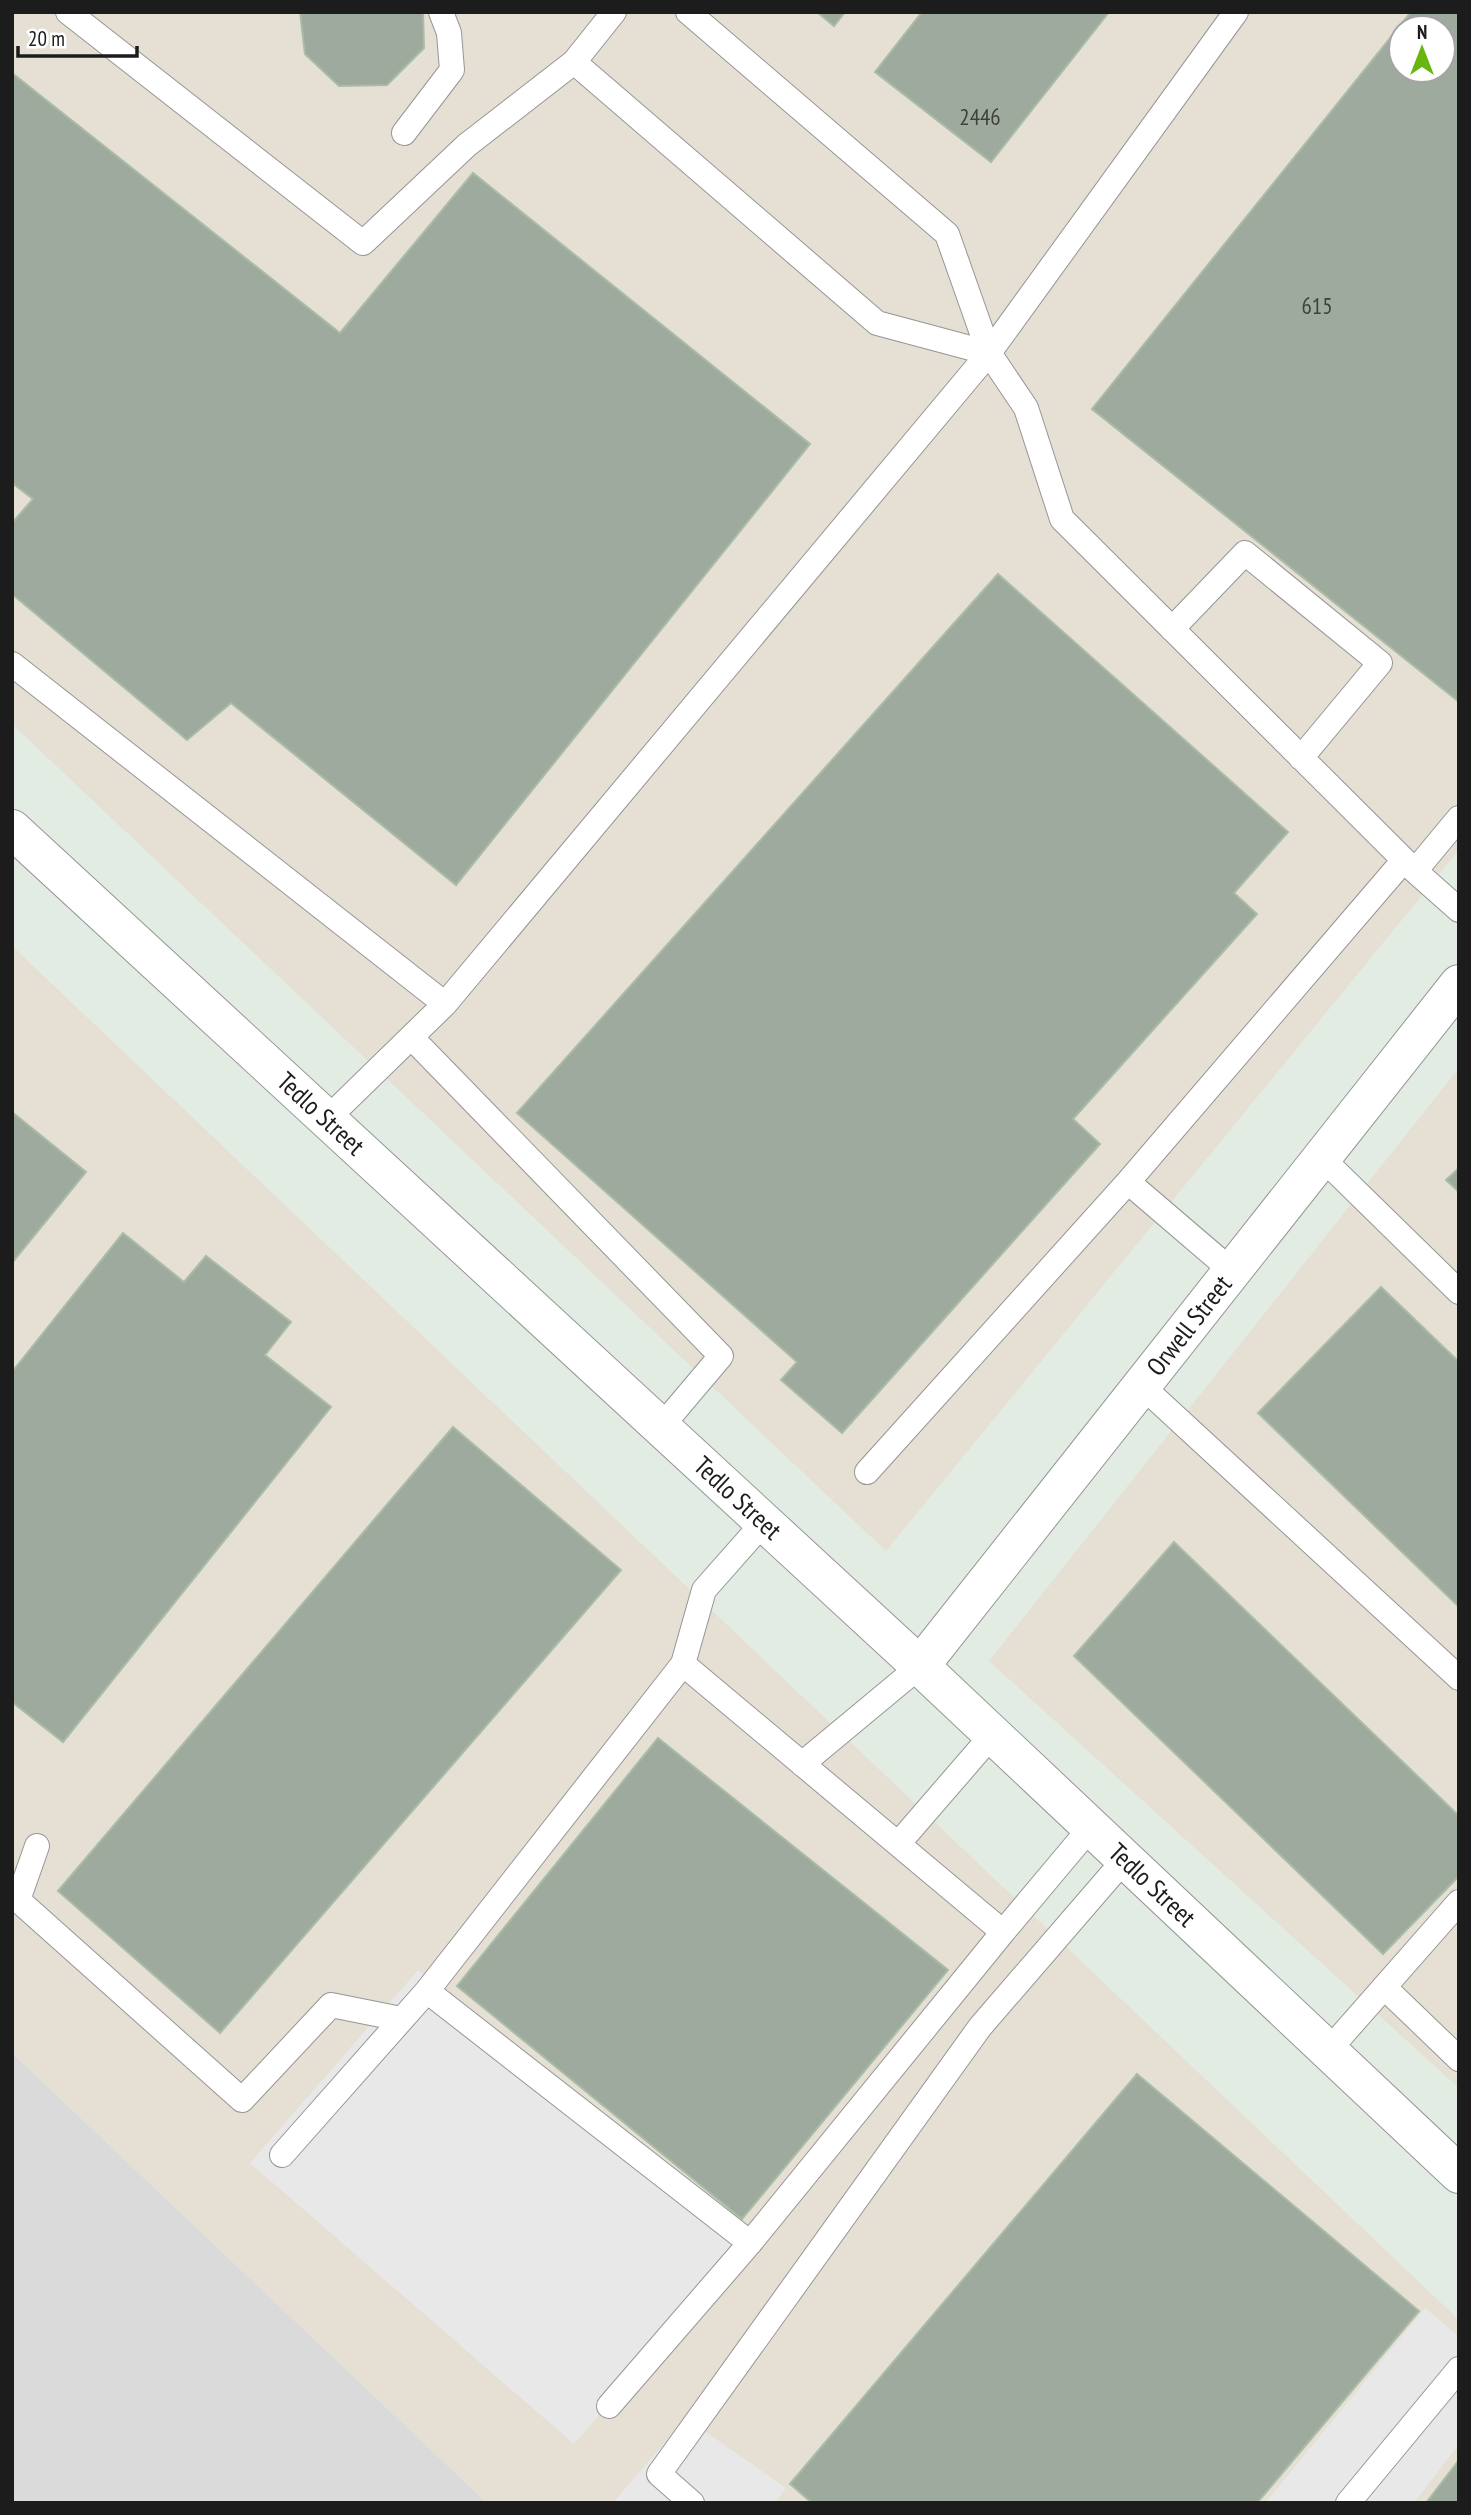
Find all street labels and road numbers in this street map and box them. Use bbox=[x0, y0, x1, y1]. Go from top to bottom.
street label: Tedlo Street bbox=[270, 1065, 372, 1162]
street label: Orwell Street bbox=[1139, 1268, 1238, 1382]
street label: Tedlo Street bbox=[687, 1449, 789, 1546]
street label: Tedlo Street bbox=[1102, 1836, 1203, 1933]

